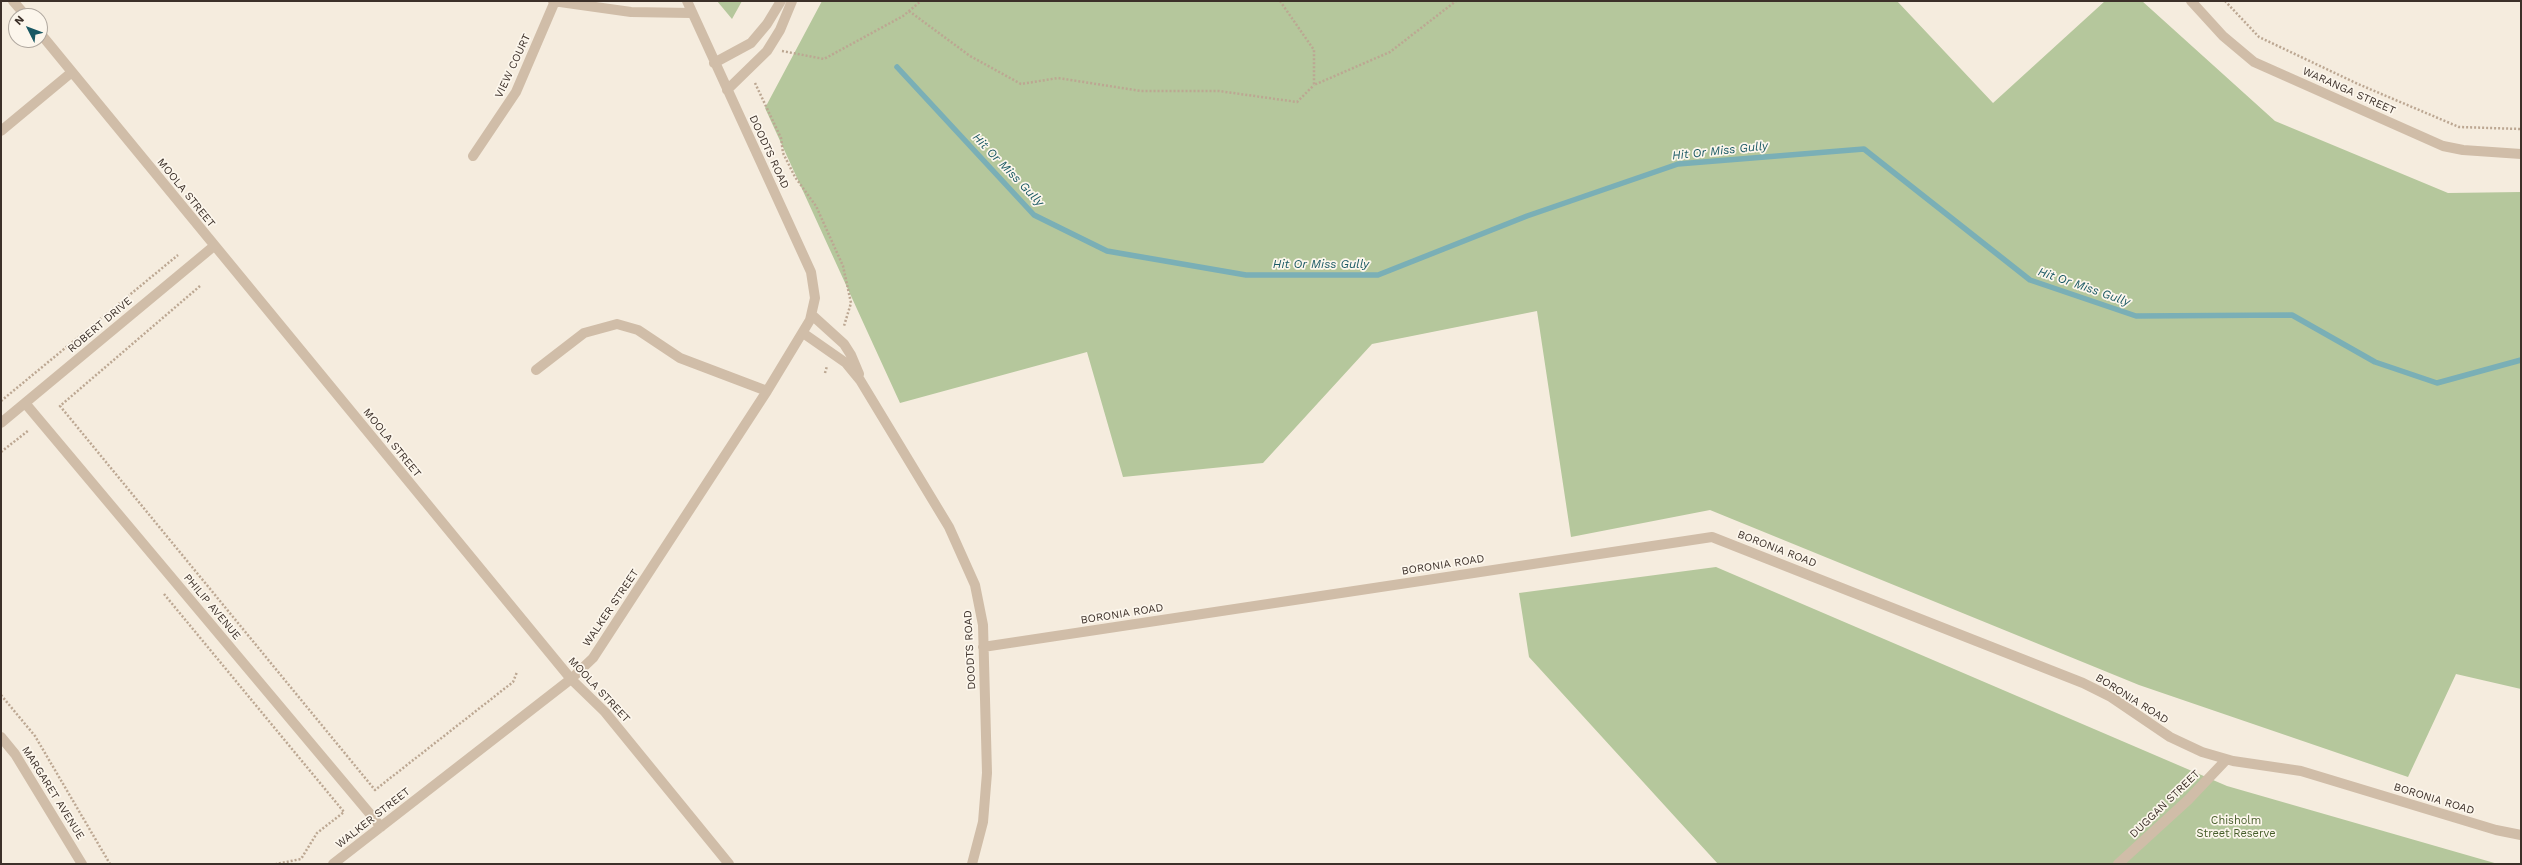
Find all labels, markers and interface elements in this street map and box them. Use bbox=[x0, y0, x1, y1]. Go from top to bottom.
north arrow bbox=[8, 8, 48, 48]
text: N bbox=[12, 13, 27, 28]
street label: VIEW COURT bbox=[492, 32, 534, 100]
street label: WARANGA STREET bbox=[2300, 65, 2398, 117]
street label: DOODTS ROAD bbox=[746, 113, 792, 191]
water label: Hit Or Miss Gully bbox=[969, 130, 1047, 210]
water label: Hit Or Miss Gully bbox=[1671, 139, 1769, 163]
street label: MOOLA STREET bbox=[154, 156, 218, 230]
water label: Hit Or Miss Gully bbox=[1273, 257, 1369, 271]
water label: Hit Or Miss Gully bbox=[2036, 265, 2132, 309]
street label: ROBERT DRIVE bbox=[65, 294, 135, 356]
street label: MOOLA STREET bbox=[360, 406, 424, 480]
street label: BORONIA ROAD bbox=[1736, 528, 1818, 570]
street label: BORONIA ROAD bbox=[1401, 552, 1485, 578]
street label: WALKER STREET bbox=[580, 567, 642, 649]
street label: PHILIP AVENUE bbox=[181, 571, 243, 643]
street label: BORONIA ROAD bbox=[1080, 601, 1164, 627]
street label: DOODTS ROAD bbox=[961, 610, 979, 690]
street label: MOOLA STREET bbox=[565, 654, 633, 726]
street label: BORONIA ROAD bbox=[2093, 671, 2171, 727]
street label: MARGARET AVENUE bbox=[19, 744, 87, 842]
street label: DUGGAN STREET bbox=[2127, 767, 2203, 841]
street label: BORONIA ROAD bbox=[2392, 780, 2476, 818]
street label: WALKER STREET bbox=[333, 785, 413, 851]
park label: Chisholm Street Reserve bbox=[2196, 814, 2276, 840]

